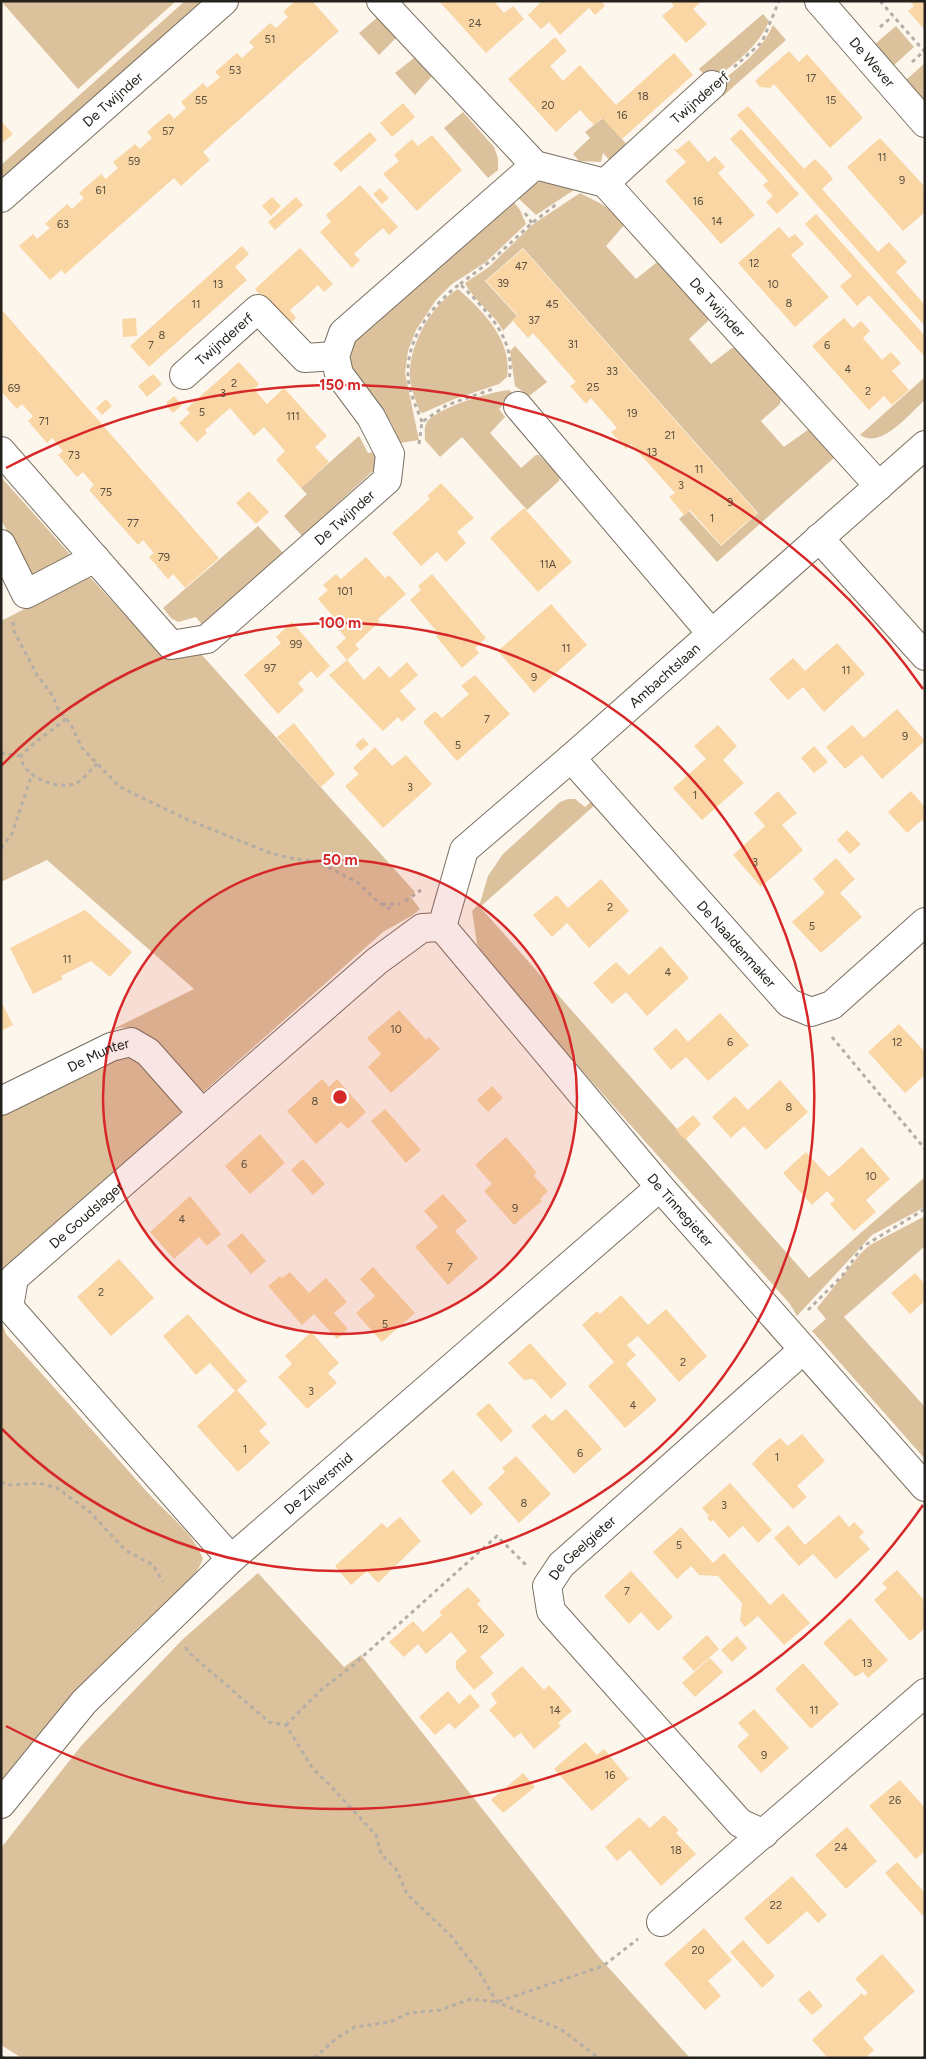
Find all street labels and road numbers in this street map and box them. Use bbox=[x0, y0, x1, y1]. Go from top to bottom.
street label: De Wever bbox=[846, 34, 899, 91]
street label: De Twijnder bbox=[79, 68, 147, 130]
street label: Twijndererf bbox=[667, 68, 733, 128]
street label: De Twijnder bbox=[686, 274, 749, 341]
street label: Twijndererf bbox=[192, 308, 257, 369]
street label: De Twijnder bbox=[311, 486, 378, 549]
street label: Ambachtslaan bbox=[625, 639, 704, 711]
street label: De Naaldenmaker bbox=[693, 897, 780, 991]
street label: De Munter bbox=[65, 1034, 131, 1076]
street label: De Tinnegieter bbox=[644, 1170, 717, 1250]
street label: De Goudslager bbox=[46, 1178, 127, 1252]
street label: De Zilversmid bbox=[280, 1449, 356, 1518]
street label: De Geelgieter bbox=[545, 1512, 619, 1583]

